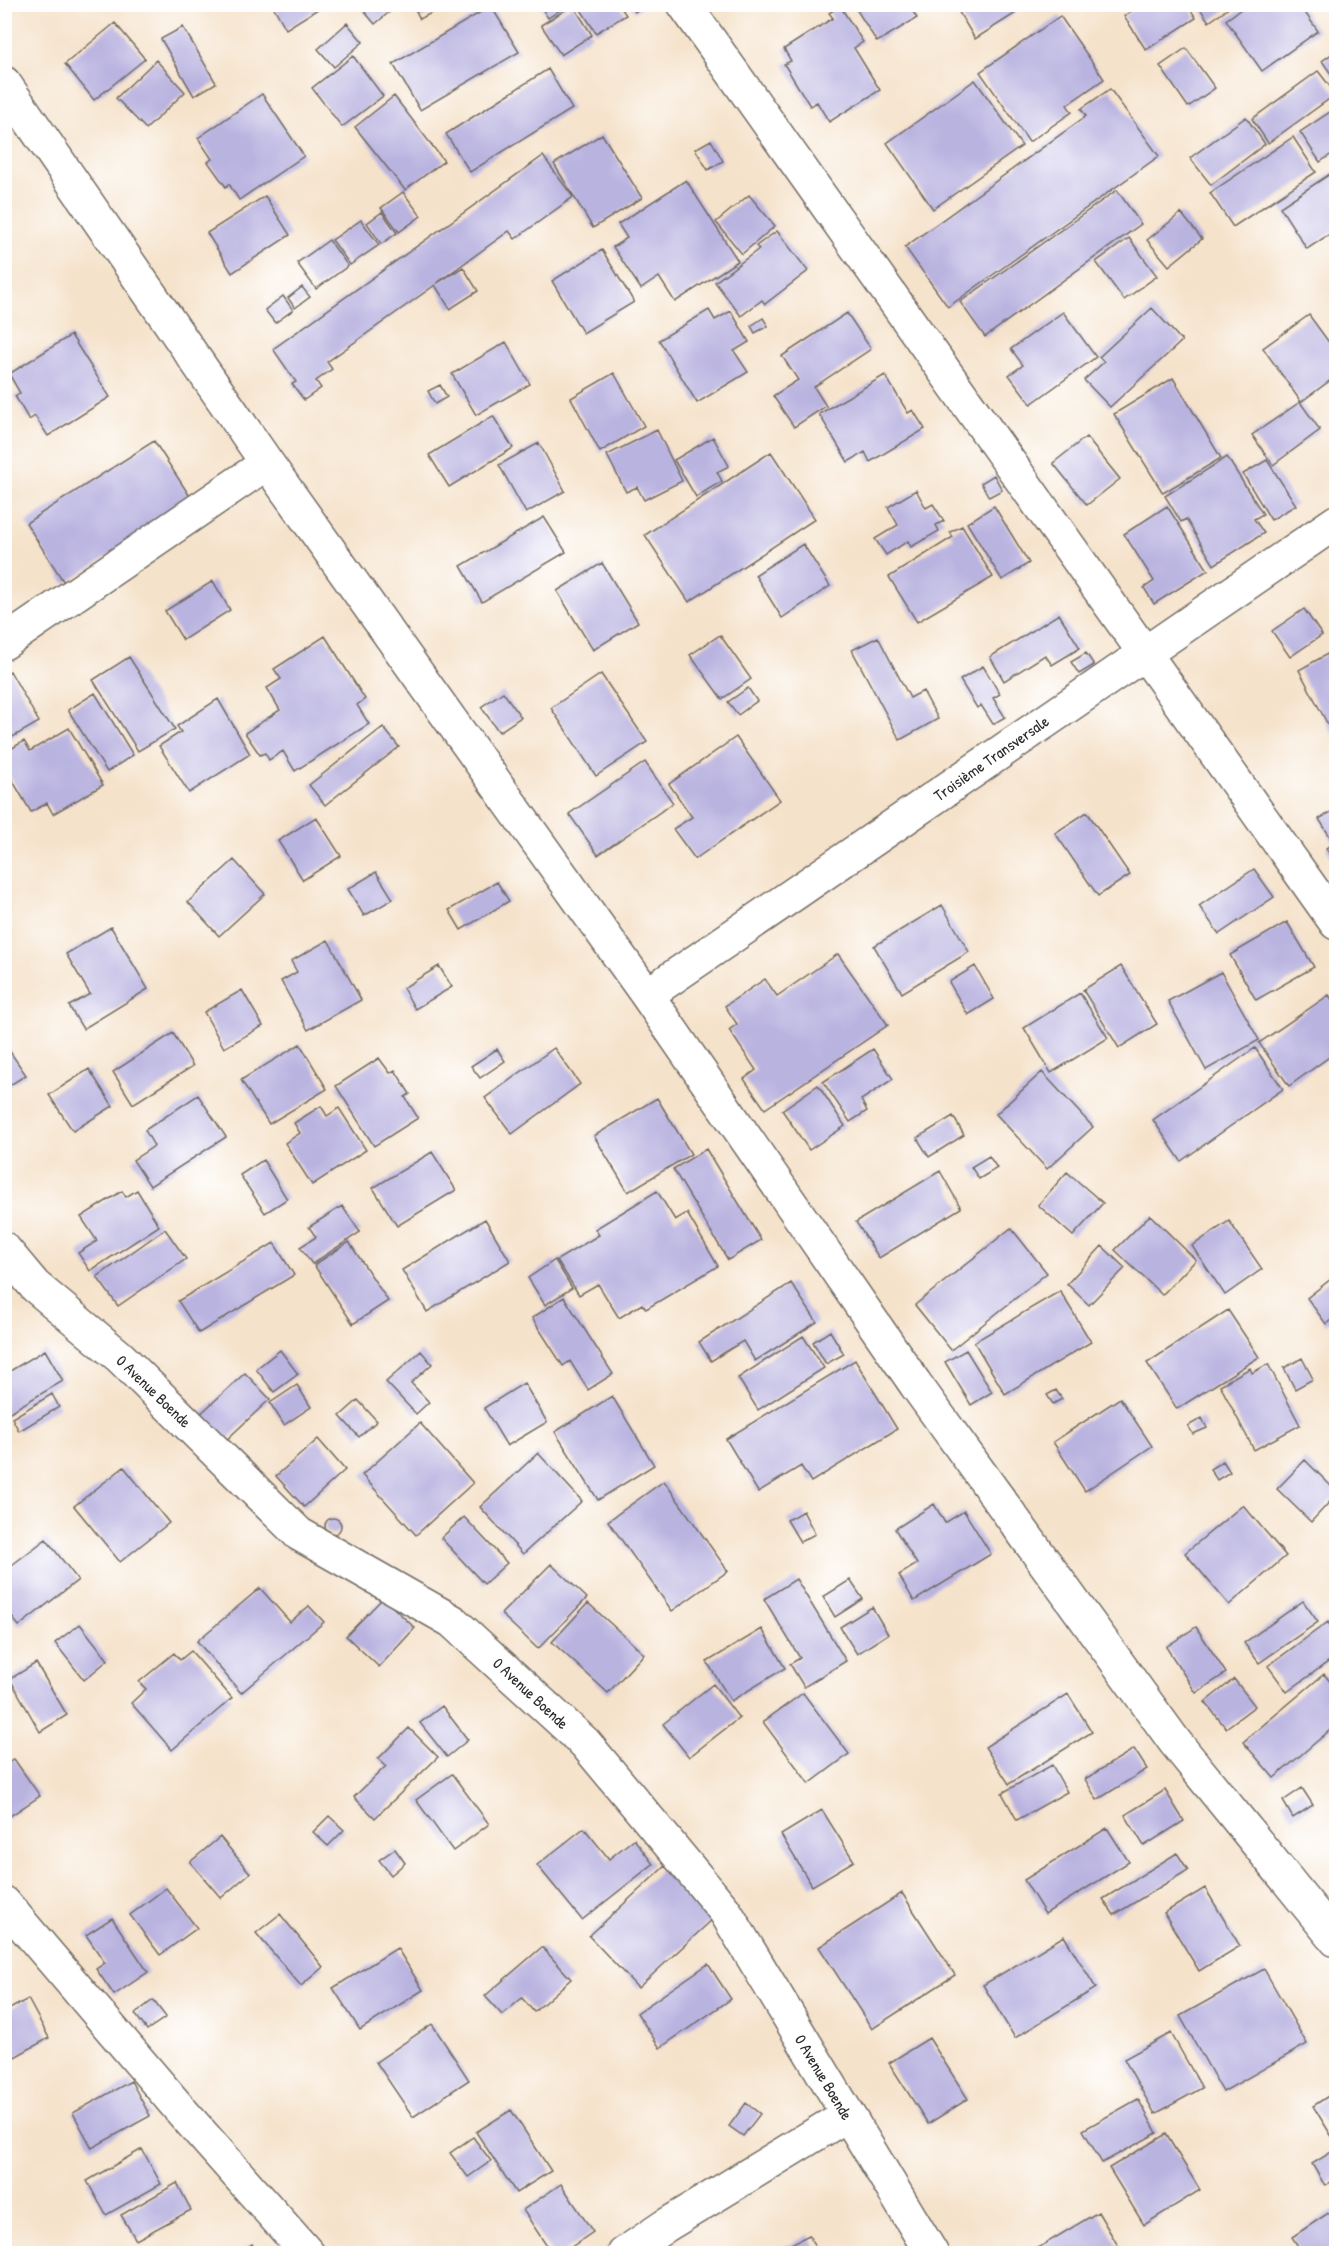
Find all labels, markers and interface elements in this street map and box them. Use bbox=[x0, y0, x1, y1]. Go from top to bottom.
street label: Troisième Transversale bbox=[929, 710, 1054, 806]
street label: 0 Avenue Boende bbox=[112, 1350, 197, 1433]
street label: 0 Avenue Boende bbox=[488, 1652, 574, 1734]
street label: 0 Avenue Boende bbox=[790, 2030, 858, 2124]

